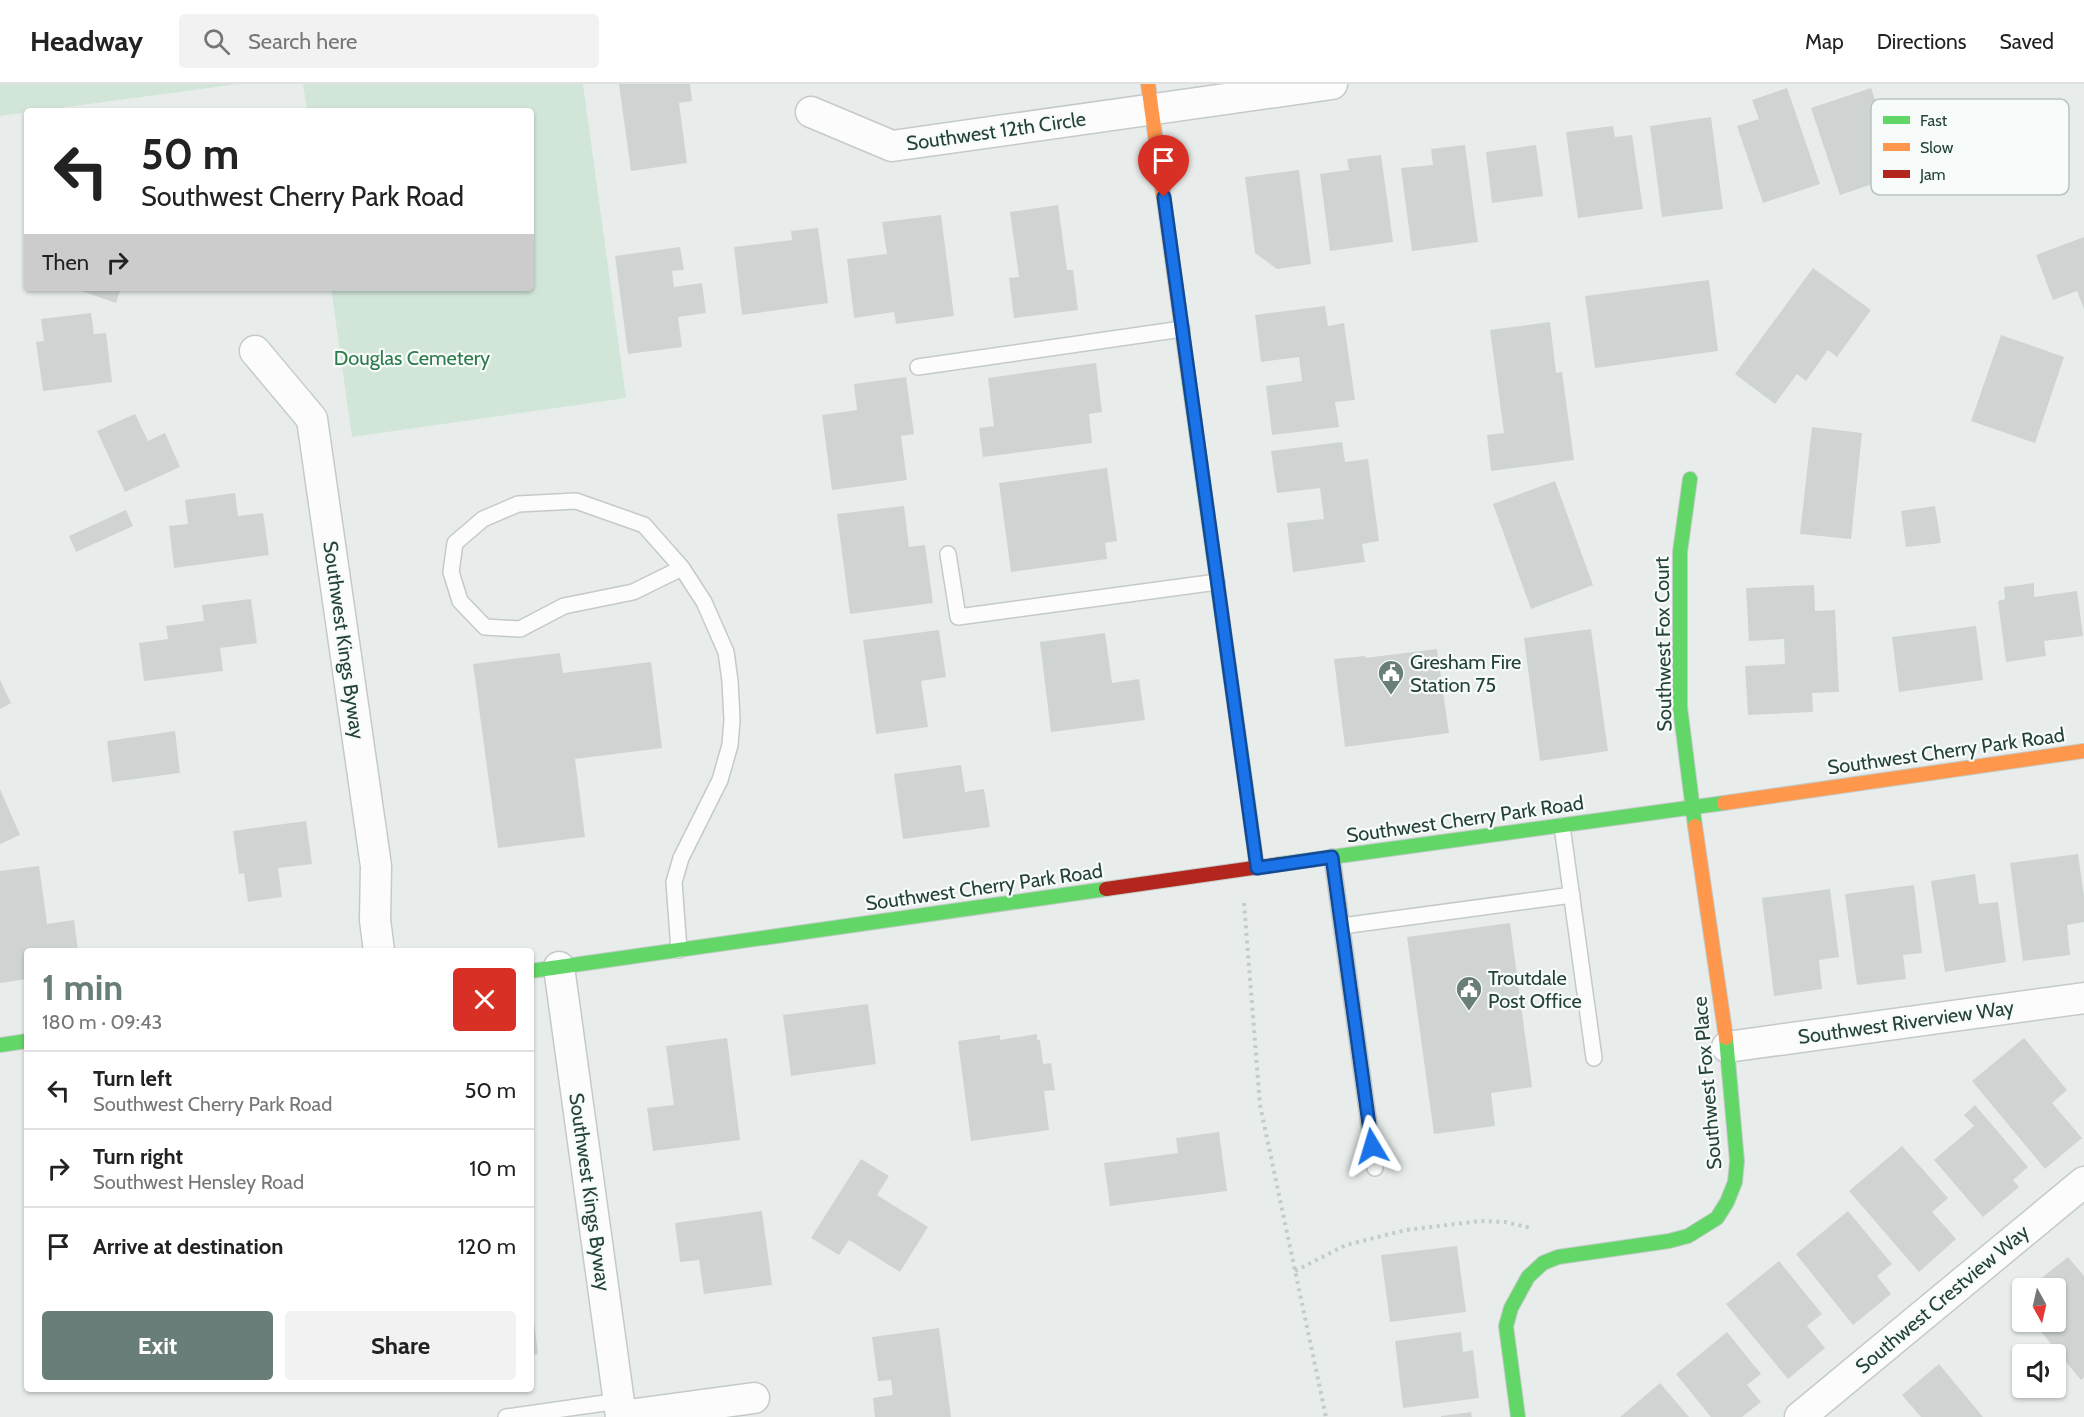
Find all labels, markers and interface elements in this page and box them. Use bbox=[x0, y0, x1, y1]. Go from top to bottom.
search box bbox=[179, 14, 599, 68]
text: Headway bbox=[30, 24, 143, 58]
icon: search bbox=[200, 25, 233, 58]
text: Search here bbox=[248, 28, 357, 55]
text: Map bbox=[1805, 29, 1844, 54]
text: Directions bbox=[1877, 29, 1966, 54]
text: Saved bbox=[1999, 29, 2054, 54]
legend bbox=[1871, 99, 2069, 195]
street label: Southwest 12th Circle bbox=[905, 107, 1087, 155]
text: Fast bbox=[1920, 111, 1948, 130]
text: 50 m bbox=[141, 128, 239, 180]
icon: left bbox=[42, 132, 120, 210]
pin bbox=[1138, 135, 1189, 197]
text: Slow bbox=[1920, 138, 1954, 157]
icon: arrive bbox=[1147, 144, 1180, 177]
text: Jam bbox=[1919, 165, 1946, 184]
text: Southwest Cherry Park Road bbox=[141, 180, 464, 213]
icon: right bbox=[101, 246, 134, 279]
text: Then bbox=[42, 249, 89, 276]
park label: Douglas Cemetery bbox=[334, 346, 490, 370]
street label: Southwest Kings Byway bbox=[318, 539, 370, 741]
street label: Southwest Fox Court bbox=[1649, 556, 1677, 732]
place label: Gresham Fire Station 75 bbox=[1410, 650, 1521, 697]
public building icon: Gresham Fire Station 75 bbox=[1376, 658, 1406, 696]
street label: Southwest Cherry Park Road bbox=[1826, 722, 2066, 780]
street label: Southwest Cherry Park Road bbox=[1345, 790, 1585, 848]
street label: Southwest Cherry Park Road bbox=[864, 858, 1104, 916]
text: 1 min bbox=[42, 965, 123, 1009]
place label: Troutdale Post Office bbox=[1488, 966, 1582, 1013]
button: close bbox=[453, 968, 516, 1031]
public building icon: Troutdale Post Office bbox=[1454, 974, 1484, 1012]
street label: Southwest Fox Place bbox=[1687, 995, 1727, 1171]
street label: Southwest Riverview Way bbox=[1796, 995, 2016, 1049]
text: 180 m · 09:43 bbox=[42, 1010, 162, 1034]
text: Turn left bbox=[93, 1065, 172, 1092]
icon: left bbox=[42, 1074, 75, 1107]
text: 50 m bbox=[464, 1077, 516, 1104]
street label: Southwest Kings Byway bbox=[564, 1091, 616, 1293]
text: Southwest Cherry Park Road bbox=[93, 1092, 332, 1116]
position arrow bbox=[1340, 1114, 1404, 1178]
text: Turn right bbox=[93, 1143, 183, 1170]
icon: right bbox=[42, 1152, 75, 1185]
text: 10 m bbox=[469, 1155, 516, 1182]
text: Southwest Hensley Road bbox=[93, 1170, 304, 1194]
street label: Southwest Crestview Way bbox=[1850, 1219, 2034, 1379]
icon: arrive bbox=[42, 1230, 75, 1263]
text: Arrive at destination bbox=[93, 1233, 283, 1260]
text: 120 m bbox=[458, 1233, 516, 1260]
north arrow bbox=[2012, 1278, 2066, 1332]
map controls bbox=[2012, 1278, 2066, 1398]
button: Exit bbox=[42, 1311, 273, 1380]
button: Share bbox=[285, 1311, 516, 1380]
button: sound bbox=[2012, 1344, 2066, 1398]

